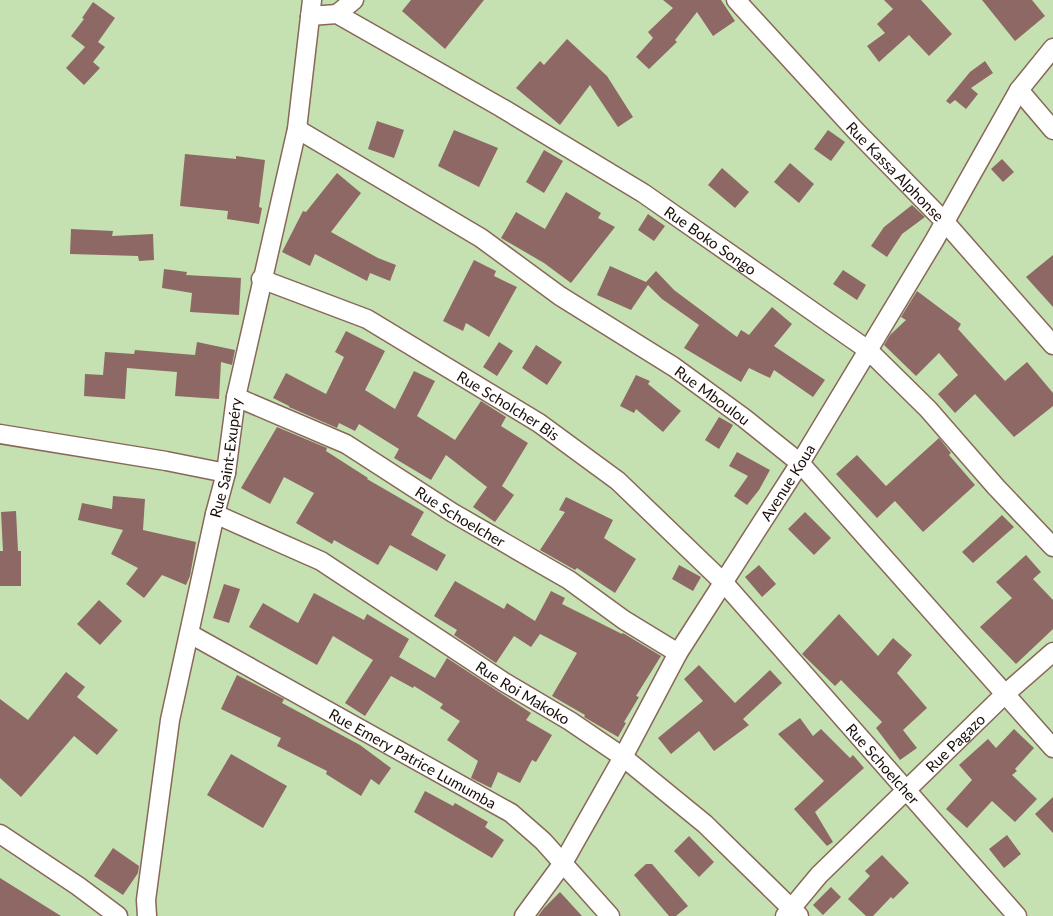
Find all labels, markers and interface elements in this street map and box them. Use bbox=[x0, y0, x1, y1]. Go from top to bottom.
street label: Rue Kassa Alphonse bbox=[843, 118, 948, 225]
street label: Rue Boko Songo bbox=[661, 202, 760, 278]
street label: Rue Mboulou bbox=[671, 362, 754, 429]
street label: Rue Scholcher Bis bbox=[454, 367, 563, 444]
street label: Rue Saint-Exupéry bbox=[205, 396, 245, 520]
street label: Avenue Koua bbox=[756, 441, 818, 524]
street label: Rue Schoelcher bbox=[412, 482, 509, 551]
street label: Rue Roi Makoko bbox=[473, 657, 573, 728]
street label: Rue Emery Patrice Lumumba bbox=[326, 704, 499, 812]
street label: Rue Pagazo bbox=[922, 710, 988, 776]
street label: Rue Schoelcher bbox=[843, 719, 924, 808]

